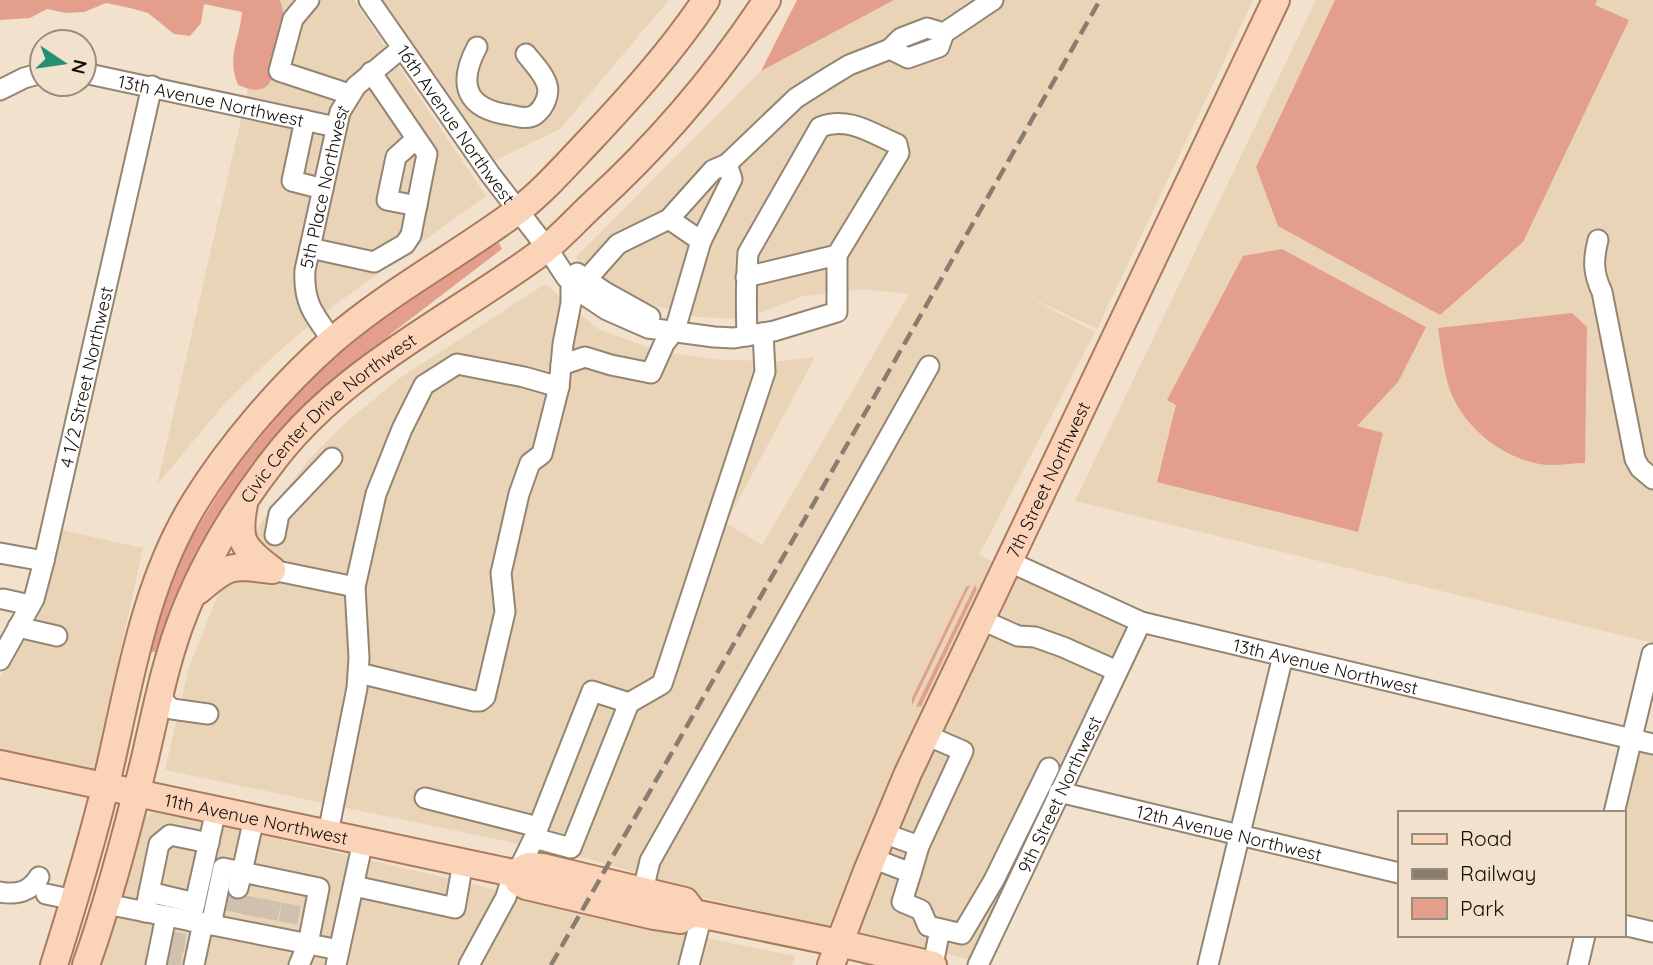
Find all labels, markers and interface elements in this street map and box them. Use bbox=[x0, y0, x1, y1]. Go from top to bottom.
north arrow bbox=[28, 28, 98, 98]
street label: 16th Avenue Northwest bbox=[392, 40, 520, 209]
text: N bbox=[66, 57, 93, 76]
street label: 13th Avenue Northwest bbox=[116, 69, 306, 131]
street label: 5th Place Northwest bbox=[294, 100, 353, 271]
street label: 4 1/2 Street Northwest bbox=[54, 284, 118, 470]
street label: Civic Center Drive Northwest bbox=[235, 328, 420, 507]
street label: 7th Street Northwest bbox=[1001, 398, 1095, 561]
street label: 13th Avenue Northwest bbox=[1231, 633, 1421, 699]
street label: 9th Street Northwest bbox=[1012, 712, 1106, 876]
street label: 11th Avenue Northwest bbox=[163, 788, 350, 849]
street label: 12th Avenue Northwest bbox=[1134, 799, 1324, 866]
legend bbox=[1398, 811, 1625, 937]
text: Road bbox=[1460, 825, 1512, 851]
text: Railway bbox=[1460, 860, 1536, 886]
text: Park bbox=[1460, 895, 1504, 921]

